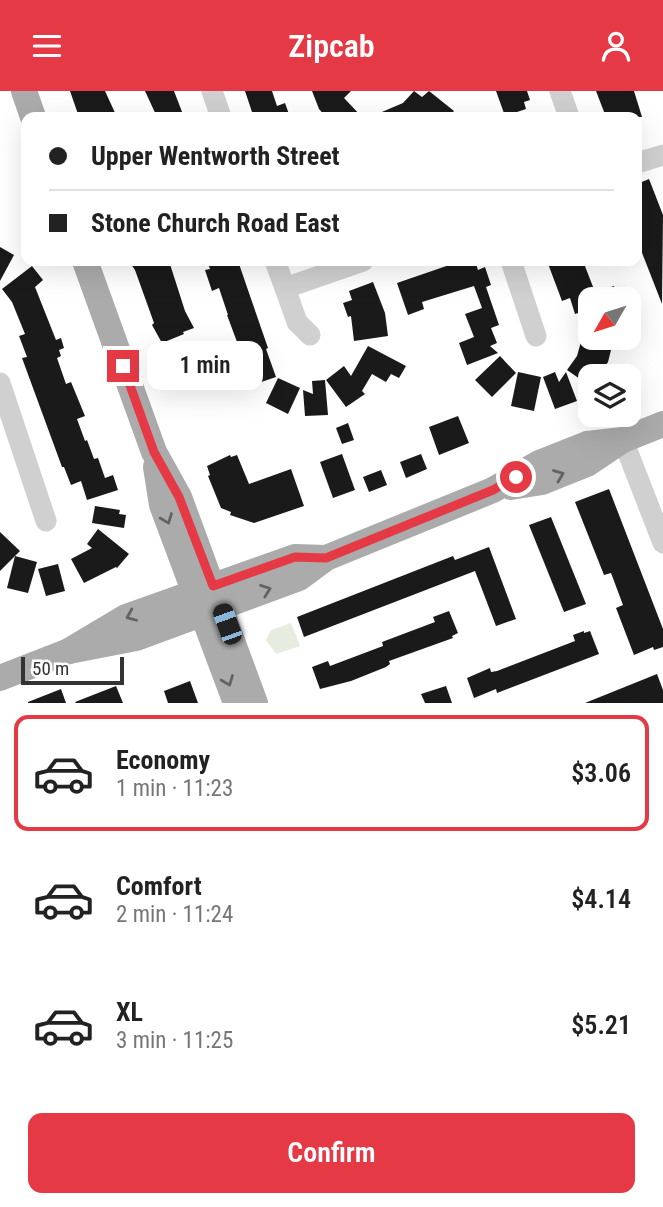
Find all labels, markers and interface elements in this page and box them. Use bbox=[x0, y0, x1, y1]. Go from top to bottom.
icon: menu bbox=[28, 27, 66, 65]
text: Zipcab bbox=[288, 27, 375, 65]
icon: person bbox=[597, 27, 635, 65]
text: Upper Wentworth Street bbox=[91, 141, 340, 171]
text: Stone Church Road East bbox=[91, 208, 340, 238]
north arrow bbox=[578, 287, 640, 350]
map controls bbox=[578, 287, 641, 427]
callout: 1 min bbox=[148, 341, 263, 391]
route end bbox=[107, 350, 139, 382]
text: 1 min bbox=[180, 352, 230, 379]
button: layers bbox=[578, 364, 641, 427]
route start bbox=[500, 461, 532, 493]
one-way arrow bbox=[553, 469, 565, 483]
one-way arrow bbox=[158, 512, 172, 524]
one-way arrow bbox=[260, 584, 272, 598]
car bbox=[210, 601, 245, 647]
one-way arrow bbox=[125, 608, 137, 622]
scale bar bbox=[21, 654, 124, 686]
text: 50 m bbox=[32, 657, 69, 680]
one-way arrow bbox=[219, 675, 233, 687]
icon: car bbox=[32, 742, 95, 805]
text: Economy bbox=[116, 745, 210, 775]
text: $3.06 bbox=[571, 758, 631, 788]
text: 1 min · 11:23 bbox=[116, 775, 233, 802]
icon: car bbox=[32, 868, 95, 931]
text: Comfort bbox=[116, 871, 202, 901]
text: $4.14 bbox=[571, 884, 631, 914]
text: 2 min · 11:24 bbox=[116, 901, 233, 928]
icon: car bbox=[32, 994, 95, 1057]
text: XL bbox=[116, 997, 143, 1027]
text: $5.21 bbox=[571, 1010, 631, 1040]
text: 3 min · 11:25 bbox=[116, 1027, 233, 1054]
button: Confirm bbox=[28, 1113, 635, 1193]

